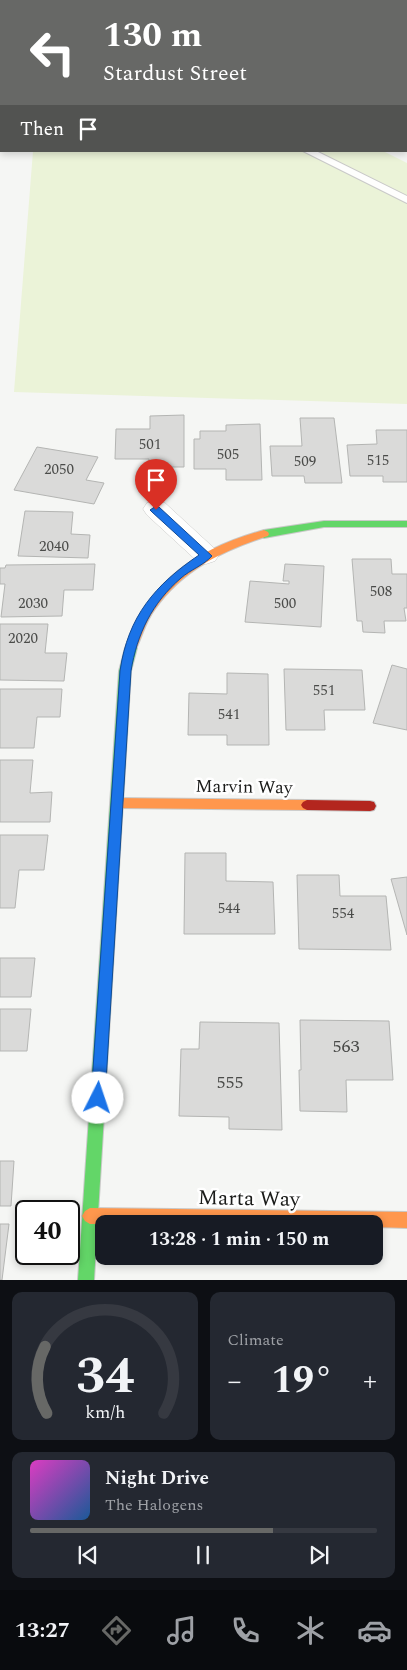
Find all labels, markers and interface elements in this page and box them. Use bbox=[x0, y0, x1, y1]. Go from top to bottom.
text: 130 m bbox=[103, 9, 202, 62]
icon: left bbox=[20, 20, 85, 85]
text: Stardust Street bbox=[103, 57, 247, 90]
text: Then bbox=[20, 115, 64, 144]
icon: arrive bbox=[74, 115, 102, 143]
house number: 501 bbox=[139, 433, 161, 456]
house number: 505 bbox=[217, 443, 239, 466]
house number: 515 bbox=[367, 449, 389, 472]
house number: 509 bbox=[294, 450, 316, 473]
house number: 2050 bbox=[44, 458, 74, 481]
pin bbox=[135, 459, 177, 510]
icon: arrive bbox=[142, 466, 170, 494]
house number: 2040 bbox=[39, 535, 69, 558]
house number: 508 bbox=[370, 580, 392, 603]
house number: 2030 bbox=[18, 592, 48, 615]
house number: 500 bbox=[274, 592, 296, 615]
house number: 2020 bbox=[8, 627, 38, 650]
house number: 551 bbox=[313, 679, 335, 702]
house number: 541 bbox=[218, 703, 240, 726]
street label: Marvin Way bbox=[195, 773, 294, 801]
house number: 544 bbox=[218, 897, 241, 920]
house number: 554 bbox=[332, 902, 355, 925]
house number: 563 bbox=[333, 1033, 360, 1060]
house number: 555 bbox=[217, 1069, 244, 1096]
position arrow bbox=[71, 1071, 123, 1123]
street label: Marta Way bbox=[198, 1182, 301, 1216]
speed limit sign: 40 bbox=[15, 1200, 80, 1265]
text: 13:28 · 1 min · 150 m bbox=[149, 1225, 329, 1254]
text: Climate bbox=[228, 1328, 284, 1352]
text: 34 bbox=[76, 1337, 134, 1416]
text: 19° bbox=[271, 1352, 333, 1410]
text: − bbox=[228, 1360, 242, 1403]
text: + bbox=[363, 1360, 377, 1403]
text: km/h bbox=[85, 1399, 125, 1426]
text: Night Drive bbox=[105, 1464, 209, 1493]
text: The Halogens bbox=[105, 1493, 203, 1517]
icon: previous bbox=[74, 1541, 102, 1569]
icon: pause bbox=[189, 1541, 217, 1569]
icon: next bbox=[305, 1541, 333, 1569]
icon: directions bbox=[99, 1613, 134, 1648]
icon: music bbox=[164, 1613, 199, 1648]
icon: phone bbox=[228, 1613, 263, 1648]
icon: climate bbox=[293, 1613, 328, 1648]
icon: car bbox=[357, 1613, 392, 1648]
text: 13:27 bbox=[15, 1614, 70, 1647]

